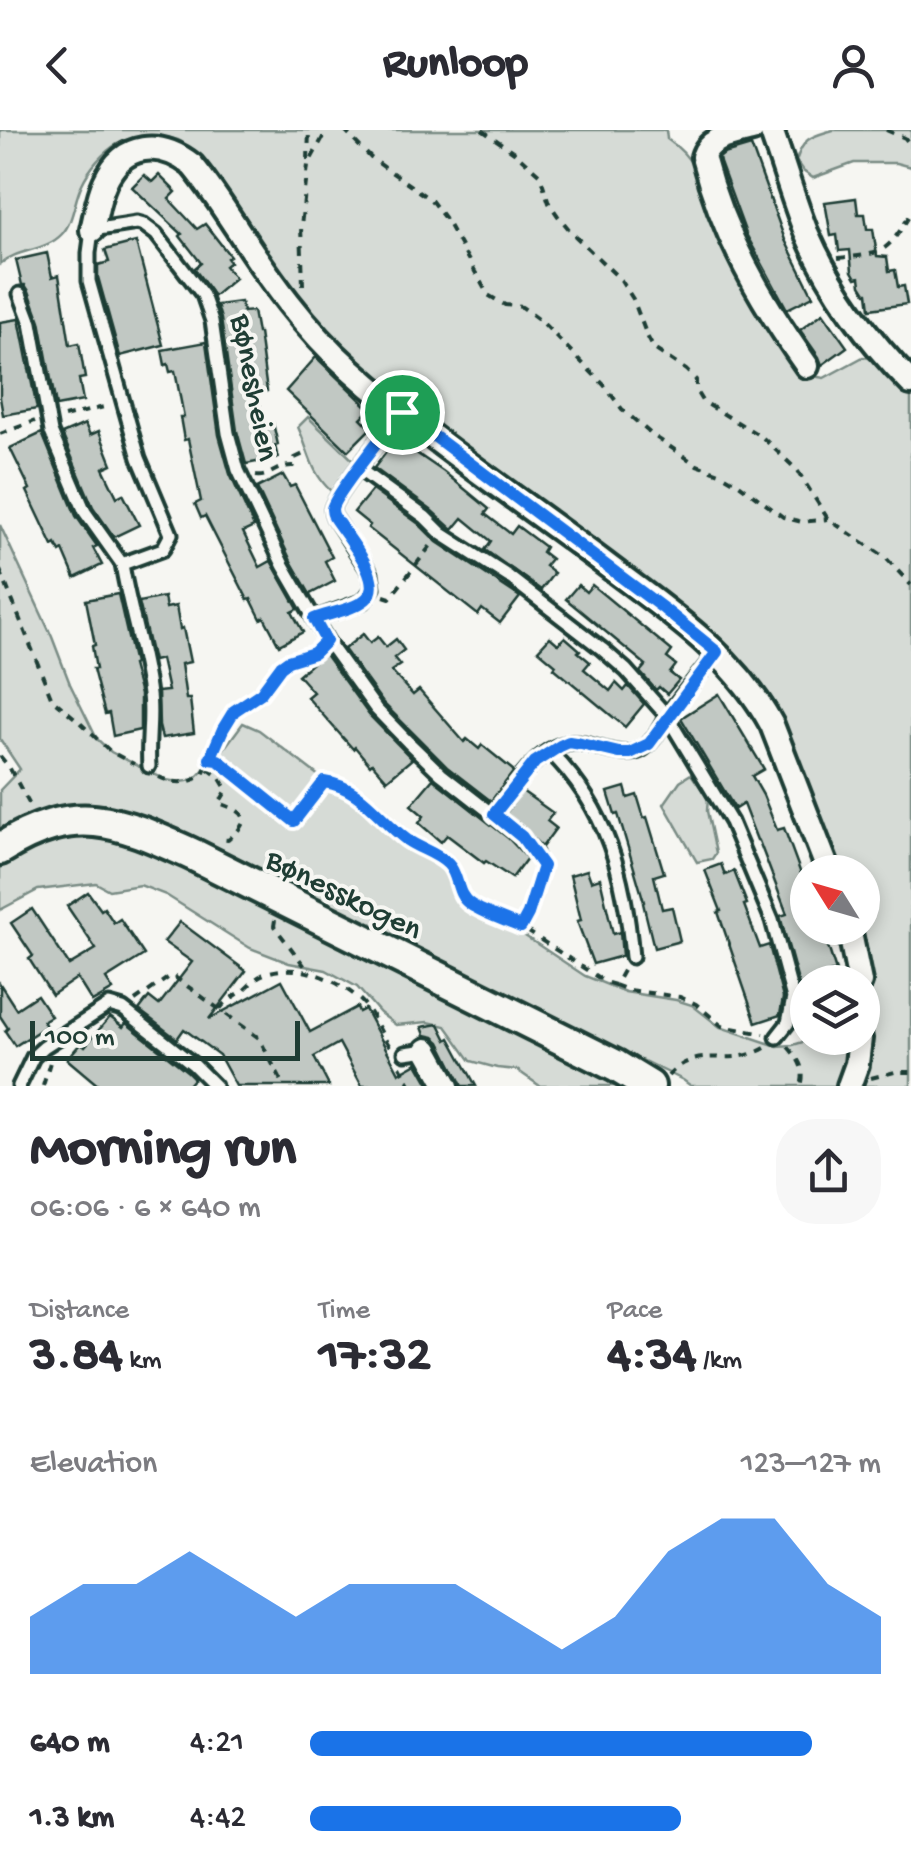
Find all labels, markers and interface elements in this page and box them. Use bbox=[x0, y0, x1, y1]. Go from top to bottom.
icon: back bbox=[30, 38, 85, 93]
icon: person bbox=[826, 38, 881, 93]
text: Runloop bbox=[383, 39, 528, 92]
street label: Bønesheien bbox=[219, 310, 285, 465]
pin bbox=[360, 370, 445, 455]
icon: arrive bbox=[375, 385, 430, 440]
street label: Bønesskogen bbox=[258, 842, 427, 951]
north arrow bbox=[790, 855, 880, 945]
map controls bbox=[790, 855, 880, 1055]
button: layers bbox=[790, 965, 880, 1055]
scale bar bbox=[30, 1016, 300, 1060]
text: 100 m bbox=[45, 1022, 115, 1055]
button: share bbox=[776, 1119, 881, 1224]
text: Morning run bbox=[30, 1120, 296, 1184]
text: 06:06 · 6 × 640 m bbox=[30, 1190, 261, 1228]
text: Distance bbox=[30, 1295, 129, 1328]
text: Time bbox=[319, 1295, 370, 1328]
text: Pace bbox=[607, 1295, 662, 1328]
text: 3.84 bbox=[30, 1328, 123, 1387]
text: 17:32 bbox=[319, 1328, 431, 1387]
text: 4:34 bbox=[607, 1328, 696, 1387]
text: km bbox=[123, 1345, 162, 1378]
text: /km bbox=[696, 1345, 742, 1378]
text: Elevation bbox=[30, 1446, 157, 1484]
text: 123–127 m bbox=[741, 1446, 881, 1484]
text: 640 m bbox=[30, 1725, 110, 1763]
text: 4:21 bbox=[190, 1725, 244, 1763]
text: 1.3 km bbox=[30, 1800, 114, 1838]
text: 4:42 bbox=[190, 1800, 246, 1838]

